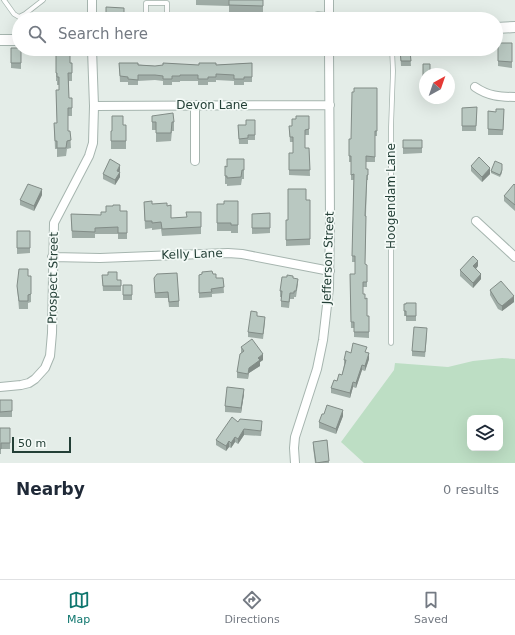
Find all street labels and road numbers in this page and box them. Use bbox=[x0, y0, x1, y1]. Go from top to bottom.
street label: Devon Lane bbox=[176, 98, 248, 112]
street label: Hoogendam Lane bbox=[384, 143, 398, 249]
street label: Jefferson Street bbox=[319, 211, 337, 306]
street label: Prospect Street bbox=[45, 232, 61, 324]
street label: Kelly Lane bbox=[161, 246, 223, 262]

